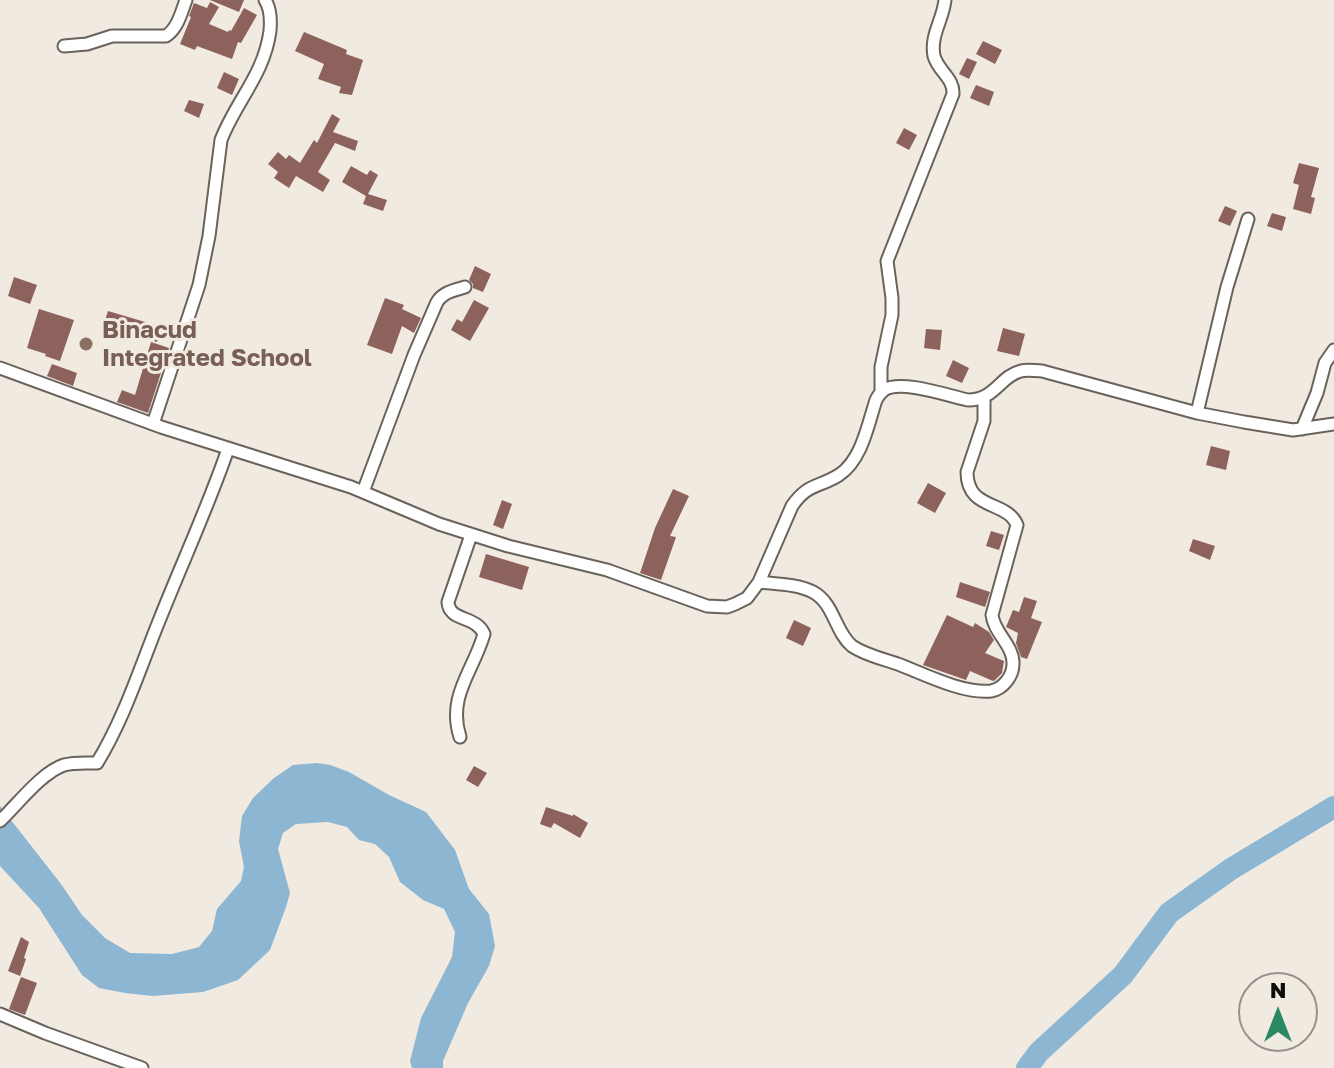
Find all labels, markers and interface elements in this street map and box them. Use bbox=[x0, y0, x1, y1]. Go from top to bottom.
place label: Binacud Integrated School bbox=[102, 316, 312, 372]
marker: Binacud Integrated School bbox=[77, 335, 95, 353]
north arrow bbox=[1238, 972, 1318, 1052]
text: N bbox=[1270, 976, 1286, 1003]

